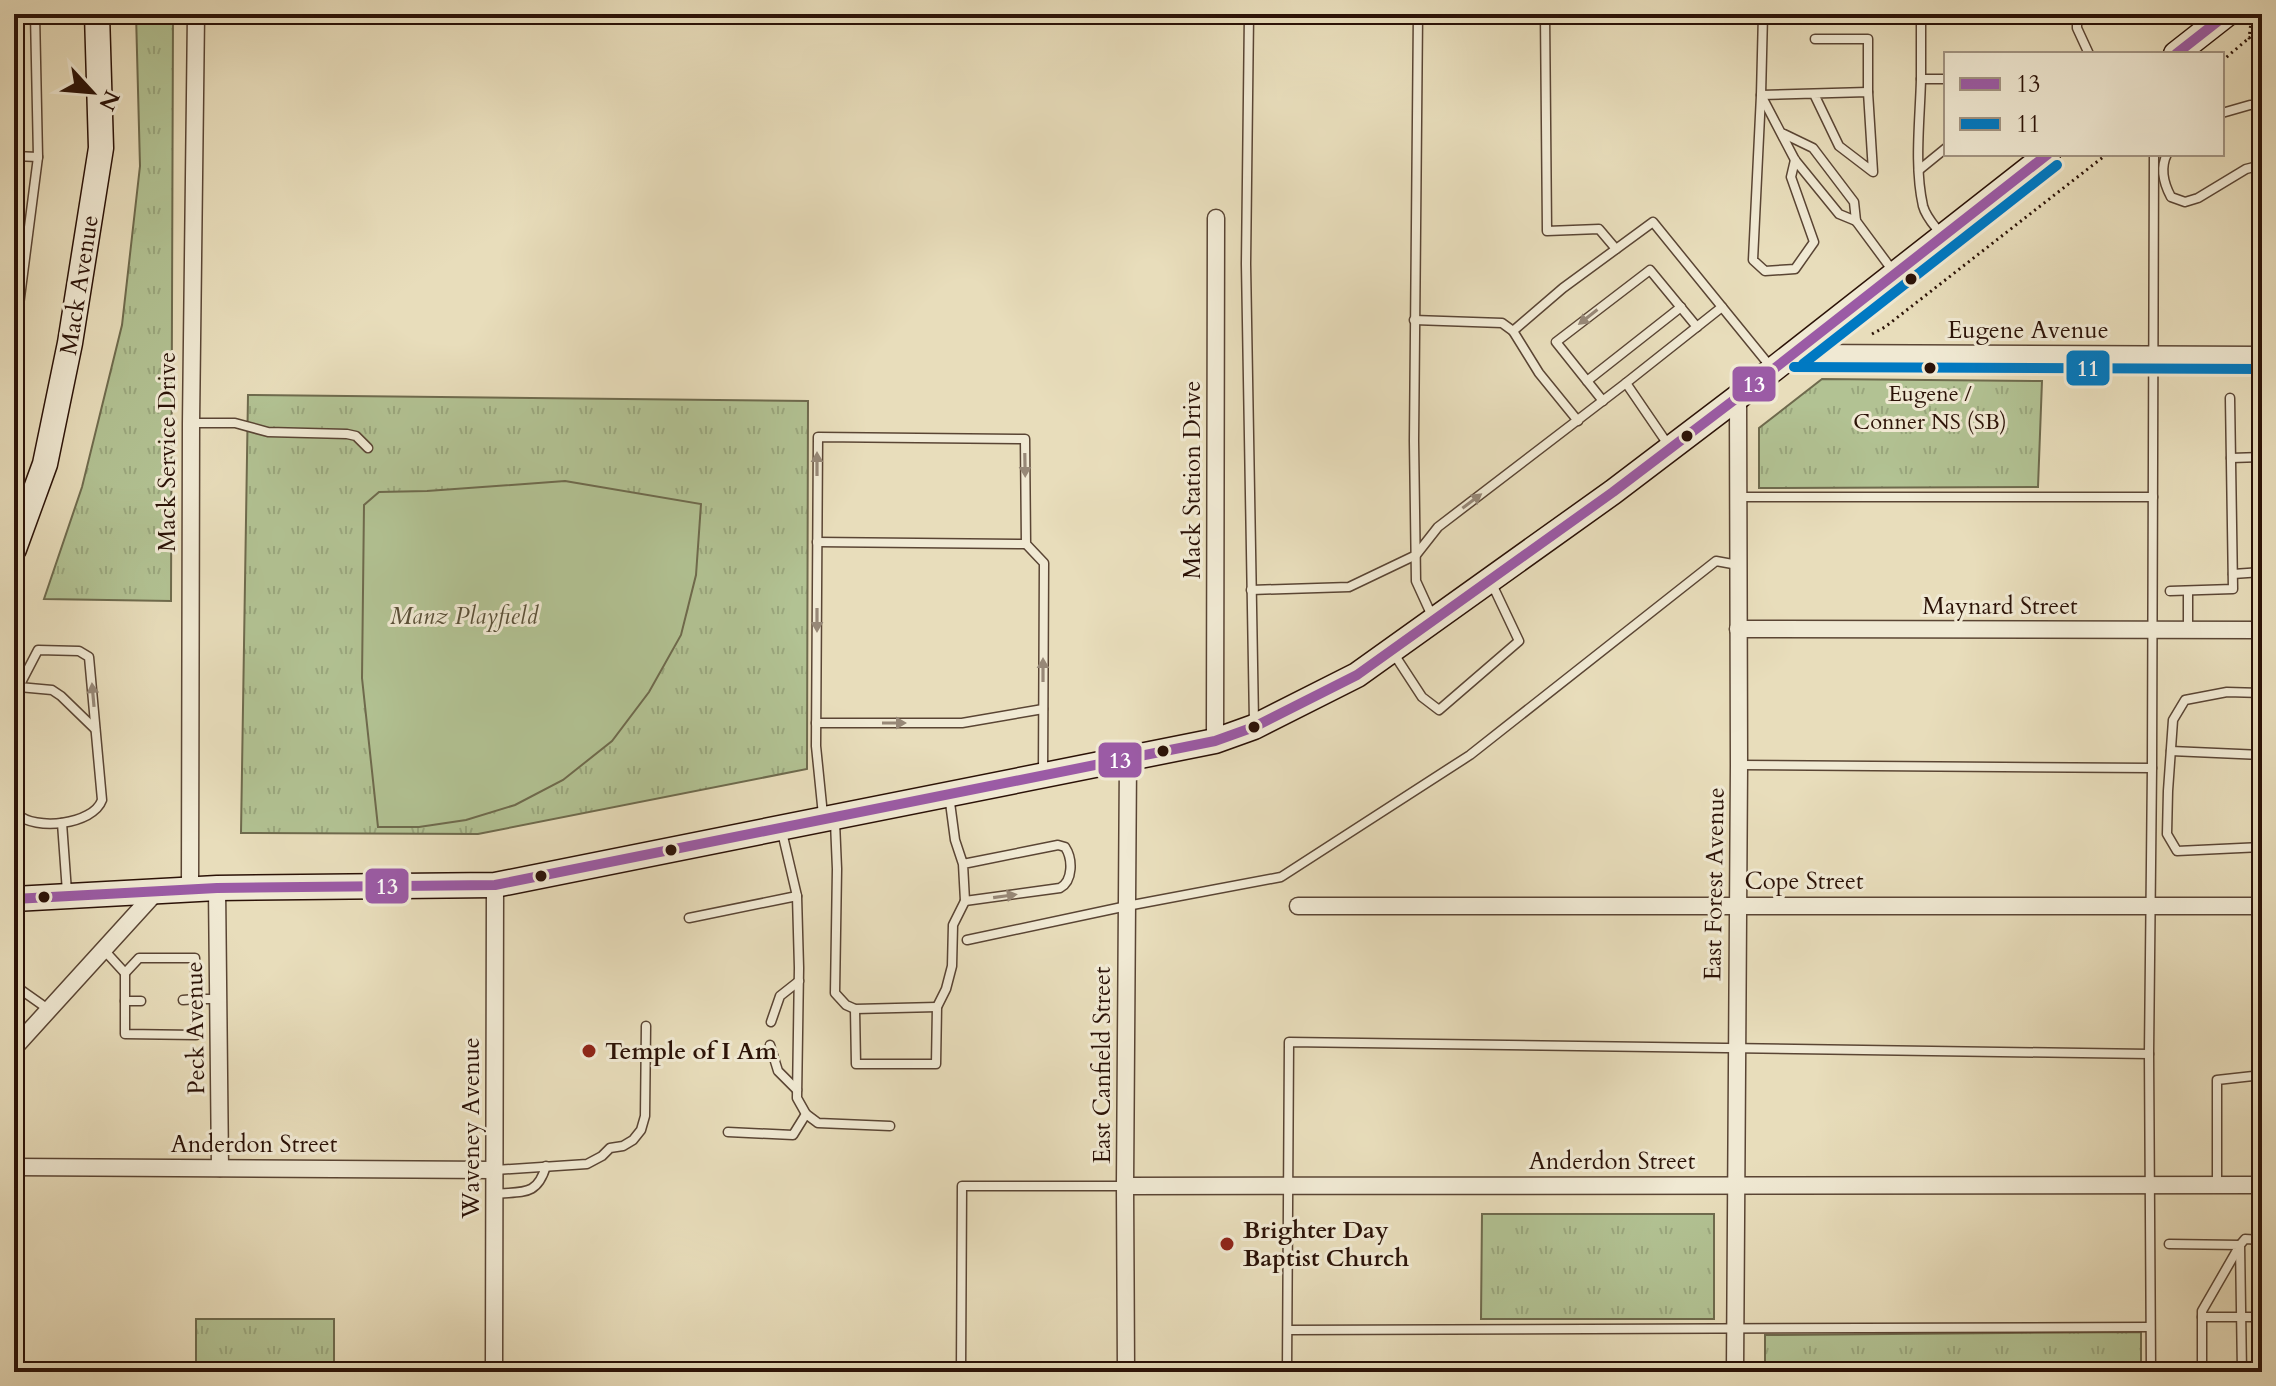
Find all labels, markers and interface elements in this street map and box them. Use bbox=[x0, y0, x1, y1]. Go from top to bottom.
north arrow bbox=[52, 52, 132, 132]
legend bbox=[1944, 52, 2224, 156]
text: 13 bbox=[2016, 68, 2041, 101]
text: N bbox=[91, 85, 127, 115]
text: 11 bbox=[2016, 108, 2041, 141]
street label: Mack Avenue bbox=[52, 213, 107, 357]
unlabelled marker bbox=[1903, 271, 1919, 287]
one-way arrow bbox=[1578, 309, 1598, 325]
street label: Eugene Avenue bbox=[1947, 314, 2109, 347]
line badge: 11 bbox=[2065, 349, 2111, 387]
street label: Mack Service Drive bbox=[151, 352, 184, 552]
text: 11 bbox=[2077, 354, 2099, 384]
marker: Eugene / Conner NS (SB) bbox=[1922, 360, 1938, 376]
line badge: 13 bbox=[1731, 365, 1777, 403]
text: 13 bbox=[1743, 370, 1765, 400]
place label: Eugene / Conner NS (SB) bbox=[1853, 379, 2007, 437]
street label: Mack Station Drive bbox=[1176, 381, 1209, 579]
unlabelled marker bbox=[1679, 428, 1695, 444]
one-way arrow bbox=[811, 451, 823, 476]
one-way arrow bbox=[1019, 453, 1031, 478]
one-way arrow bbox=[1462, 494, 1482, 510]
street label: Maynard Street bbox=[1922, 590, 2078, 623]
park label: Manz Playfield bbox=[390, 600, 539, 633]
one-way arrow bbox=[811, 608, 823, 633]
one-way arrow bbox=[1037, 657, 1050, 682]
one-way arrow bbox=[86, 682, 99, 707]
one-way arrow bbox=[882, 717, 907, 729]
unlabelled marker bbox=[1246, 719, 1262, 735]
line badge: 13 bbox=[1097, 741, 1143, 779]
unlabelled marker bbox=[1155, 743, 1171, 759]
text: 13 bbox=[1109, 746, 1131, 776]
street label: East Forest Avenue bbox=[1696, 787, 1733, 981]
unlabelled marker bbox=[663, 842, 679, 858]
street label: Cope Street bbox=[1744, 865, 1864, 898]
line badge: 13 bbox=[364, 867, 410, 905]
unlabelled marker bbox=[533, 868, 549, 884]
text: 13 bbox=[376, 872, 398, 902]
unlabelled marker bbox=[36, 889, 52, 905]
one-way arrow bbox=[993, 889, 1018, 902]
street label: Peck Avenue bbox=[178, 961, 213, 1095]
street label: East Canfield Street bbox=[1086, 966, 1119, 1164]
place label: Temple of I Am bbox=[605, 1035, 778, 1068]
street label: Waveney Avenue bbox=[455, 1037, 488, 1220]
marker: Temple of I Am bbox=[580, 1042, 598, 1060]
street label: Anderdon Street bbox=[171, 1128, 338, 1161]
street label: Anderdon Street bbox=[1529, 1145, 1696, 1178]
place label: Brighter Day Baptist Church bbox=[1243, 1214, 1409, 1275]
marker: Brighter Day Baptist Church bbox=[1218, 1235, 1236, 1253]

